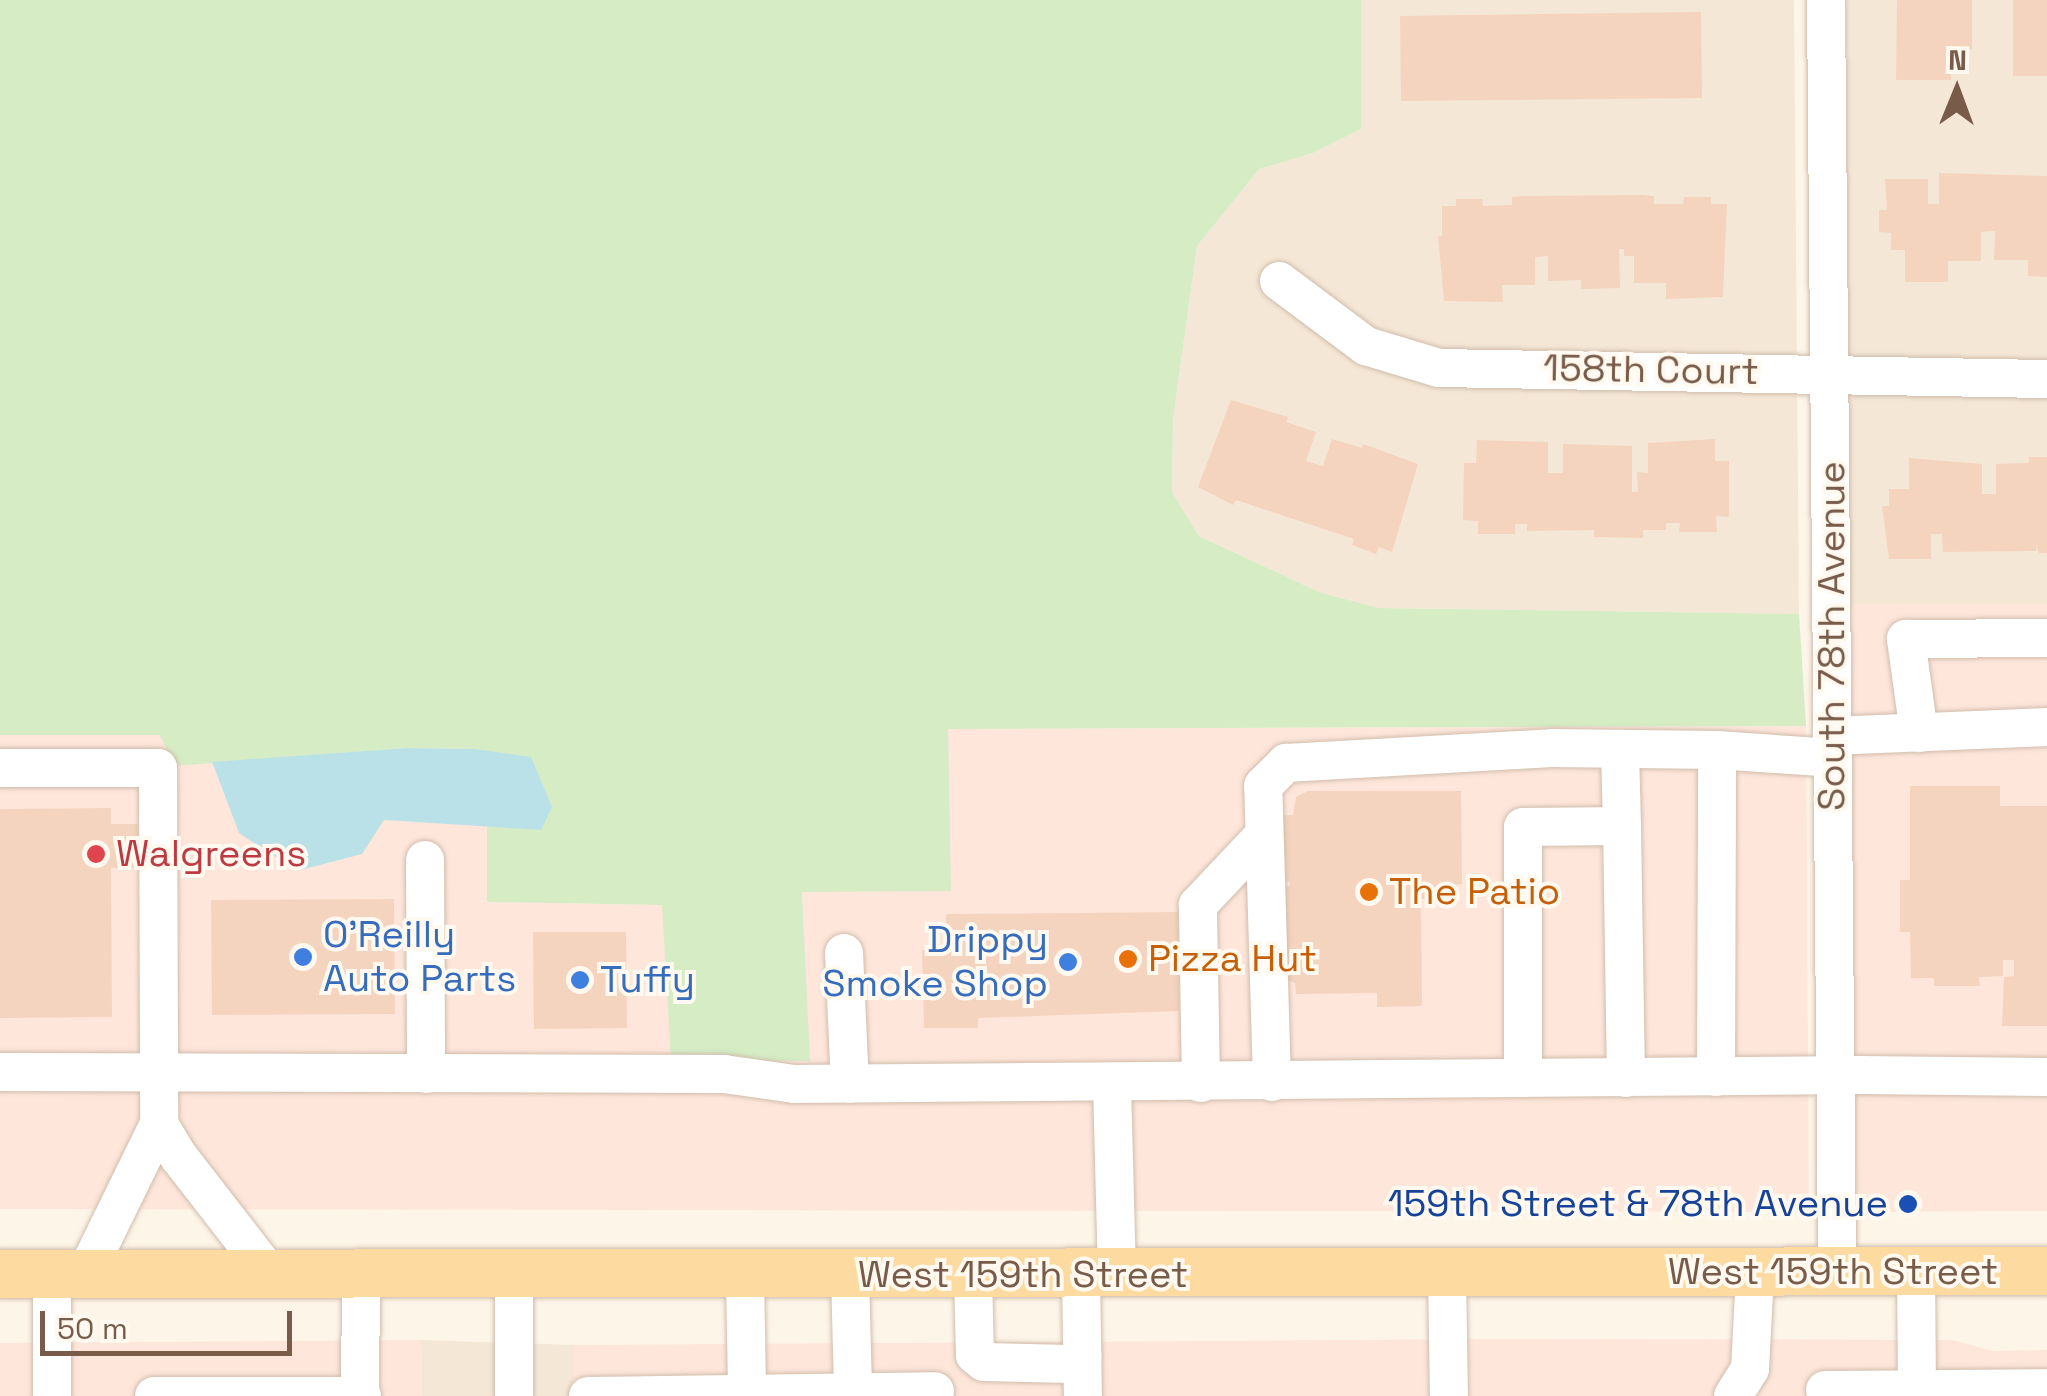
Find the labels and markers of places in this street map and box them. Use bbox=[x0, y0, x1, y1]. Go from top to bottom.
place label: Walgreens bbox=[116, 831, 306, 877]
marker: Walgreens bbox=[85, 843, 107, 865]
place label: The Patio bbox=[1389, 869, 1560, 915]
marker: The Patio bbox=[1358, 881, 1380, 903]
place label: O'Reilly Auto Parts bbox=[323, 912, 516, 1002]
place label: Drippy Smoke Shop bbox=[822, 917, 1048, 1006]
place label: Pizza Hut bbox=[1148, 936, 1317, 982]
marker: O'Reilly Auto Parts bbox=[292, 946, 314, 968]
marker: Pizza Hut bbox=[1117, 948, 1139, 970]
marker: Drippy Smoke Shop bbox=[1057, 951, 1079, 973]
place label: Tuffy bbox=[600, 957, 695, 1003]
marker: Tuffy bbox=[569, 969, 591, 991]
place label: 159th Street & 78th Avenue bbox=[1387, 1181, 1888, 1227]
marker: 159th Street & 78th Avenue bbox=[1897, 1193, 1919, 1215]

